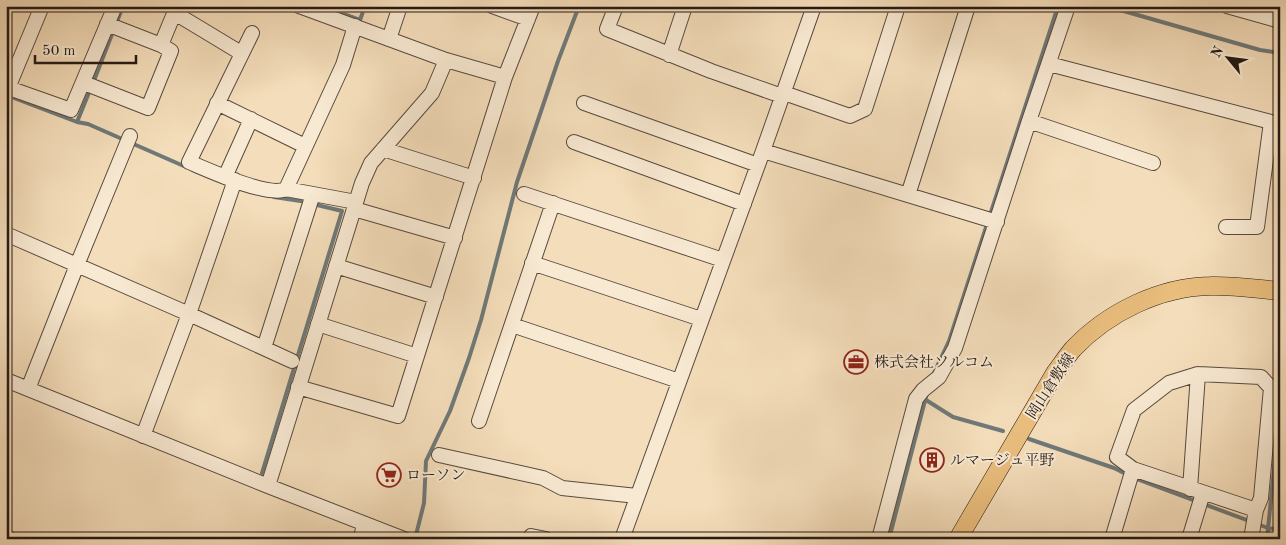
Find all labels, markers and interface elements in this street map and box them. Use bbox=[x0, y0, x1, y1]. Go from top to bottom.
scale bar bbox=[35, 32, 136, 64]
north arrow bbox=[1204, 32, 1254, 82]
text: 50 m bbox=[42, 44, 76, 59]
text: N bbox=[1209, 44, 1226, 60]
office icon: 株式会社ソルコム bbox=[843, 349, 869, 375]
street label: 岡山倉敷線 bbox=[1023, 350, 1078, 422]
place label: 株式会社ソルコム bbox=[874, 354, 994, 371]
building icon: ルマージュ平野 bbox=[919, 447, 945, 473]
place label: ルマージュ平野 bbox=[950, 452, 1054, 469]
supermarket icon: ローソン bbox=[376, 462, 402, 488]
place label: ローソン bbox=[406, 469, 465, 484]

